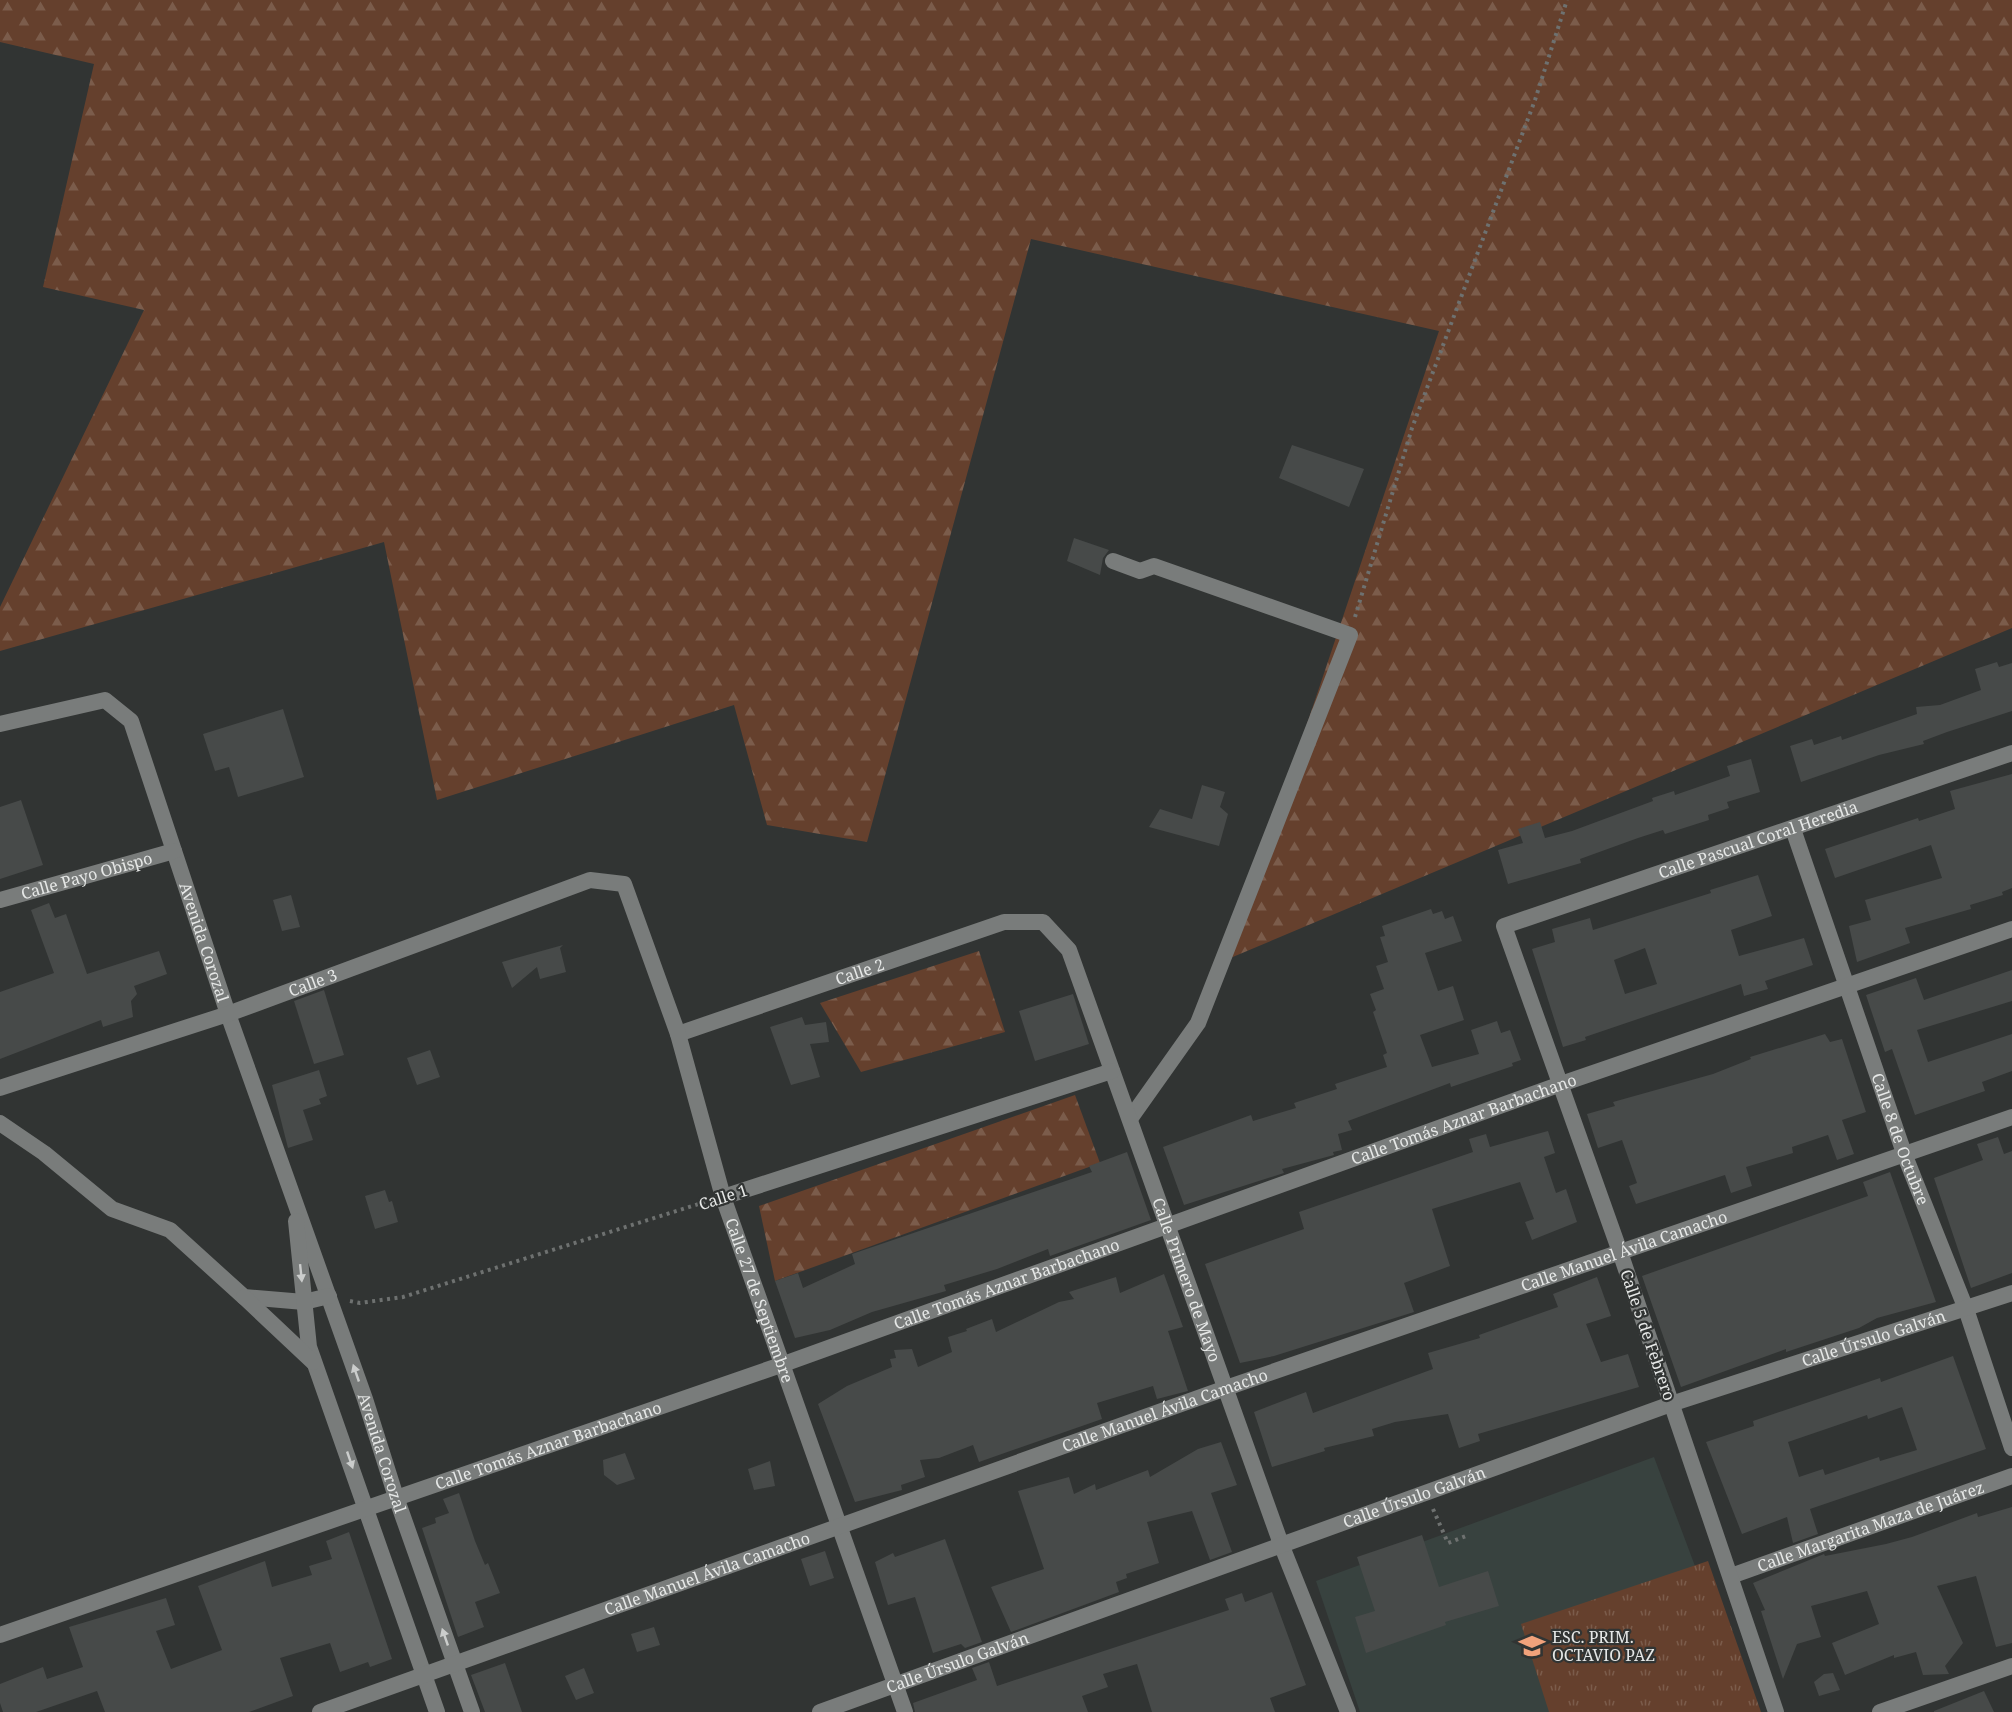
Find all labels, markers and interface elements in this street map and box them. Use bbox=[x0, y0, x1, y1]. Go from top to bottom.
street label: Calle Pascual Coral Heredia bbox=[1655, 795, 1861, 884]
street label: Calle Payo Obispo bbox=[18, 847, 155, 905]
street label: Avenida Corozal bbox=[174, 879, 234, 1005]
street label: Calle 2 bbox=[832, 953, 887, 990]
street label: Calle 3 bbox=[285, 964, 340, 1002]
street label: Calle Tomás Aznar Barbachano bbox=[1348, 1068, 1579, 1170]
street label: Calle 8 de Octubre bbox=[1866, 1070, 1934, 1208]
street label: Calle 1 bbox=[696, 1179, 750, 1215]
street label: Calle Primero de Mayo bbox=[1147, 1195, 1226, 1365]
street label: Calle Manuel Ávila Camacho bbox=[1518, 1205, 1730, 1297]
street label: Calle 27 de Septiembre bbox=[720, 1215, 799, 1386]
street label: Calle Tomás Aznar Barbachano bbox=[891, 1233, 1122, 1335]
one-way arrow bbox=[296, 1263, 306, 1282]
street label: Calle 5 de Febrero bbox=[1615, 1267, 1681, 1403]
street label: Calle Úrsulo Galván bbox=[1799, 1304, 1948, 1372]
street label: Calle Manuel Ávila Camacho bbox=[1059, 1363, 1271, 1457]
one-way arrow bbox=[351, 1364, 361, 1382]
street label: Avenida Corozal bbox=[353, 1390, 412, 1516]
street label: Calle Tomás Aznar Barbachano bbox=[432, 1396, 664, 1495]
one-way arrow bbox=[346, 1451, 356, 1469]
street label: Calle Úrsulo Galván bbox=[1340, 1461, 1489, 1533]
street label: Calle Margarita Maza de Juárez bbox=[1754, 1476, 1987, 1577]
street label: Calle Manuel Ávila Camacho bbox=[601, 1527, 813, 1621]
street label: Calle Úrsulo Galván bbox=[883, 1626, 1032, 1698]
place label: ESC. PRIM. OCTAVIO PAZ bbox=[1552, 1626, 1655, 1666]
one-way arrow bbox=[440, 1628, 450, 1646]
school or university icon: ESC. PRIM. OCTAVIO PAZ bbox=[1517, 1631, 1547, 1661]

